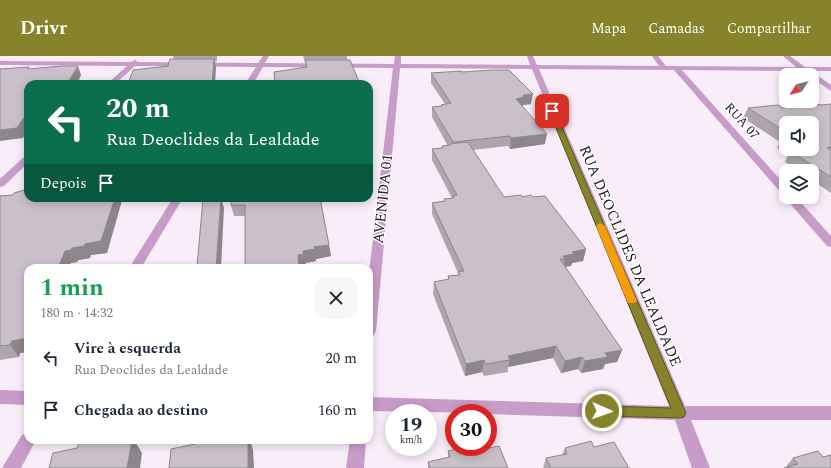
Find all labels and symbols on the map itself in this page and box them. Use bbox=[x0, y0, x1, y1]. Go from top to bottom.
north arrow bbox=[779, 68, 819, 108]
pin bbox=[535, 94, 569, 128]
street label: RUA 07 bbox=[720, 98, 764, 144]
street label: RUA DEOCLIDES DA LEALDADE bbox=[573, 142, 687, 370]
street label: AVENIDA 01 bbox=[367, 153, 399, 245]
position arrow bbox=[581, 390, 623, 432]
speed limit sign: 30 bbox=[445, 404, 497, 456]

